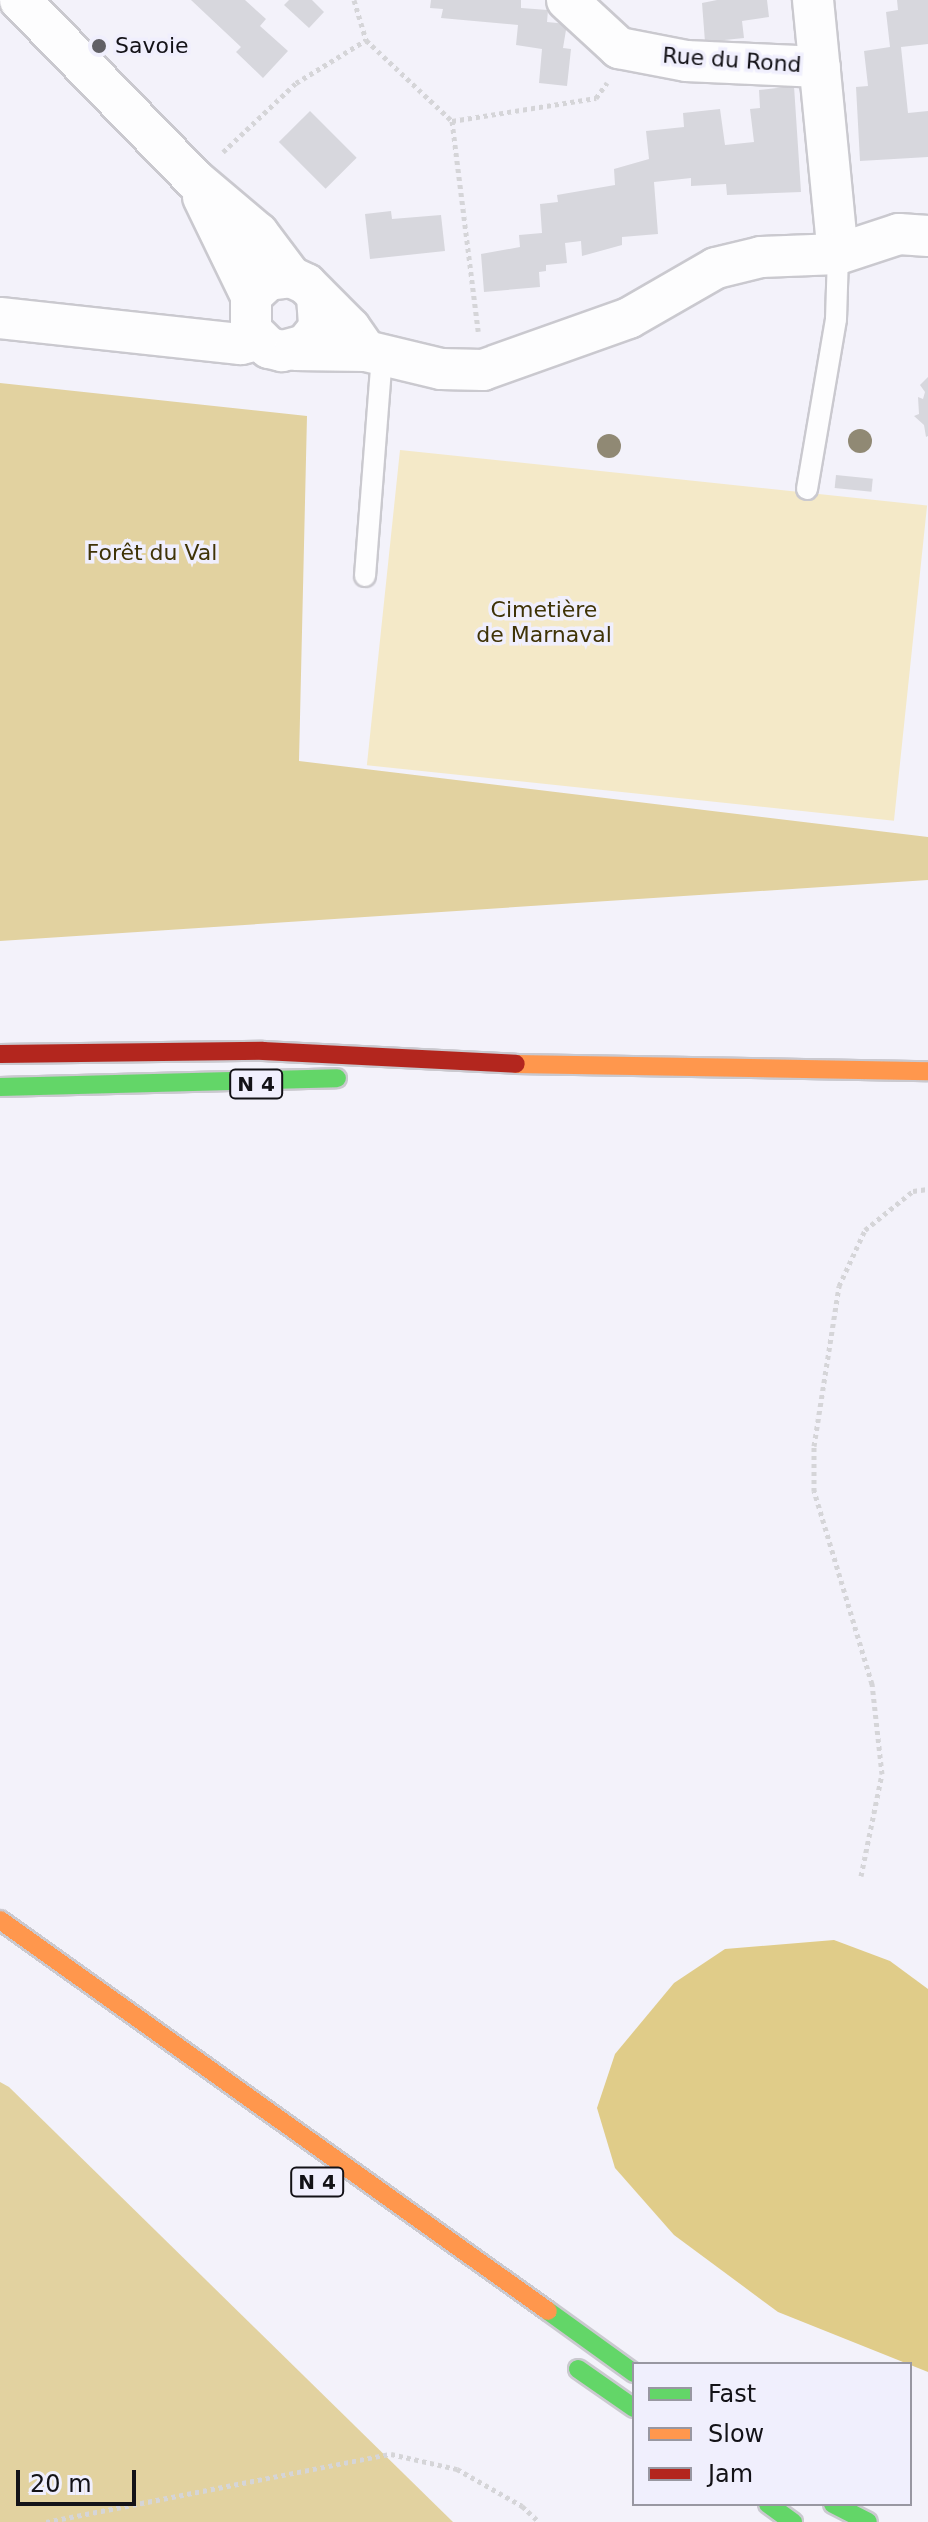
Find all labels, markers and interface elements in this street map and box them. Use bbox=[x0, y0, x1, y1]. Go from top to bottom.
place label: Savoie bbox=[115, 33, 189, 59]
marker: Savoie bbox=[90, 37, 108, 55]
street label: Rue du Rond bbox=[662, 42, 802, 78]
park label: Forêt du Val bbox=[87, 540, 217, 566]
park label: Cimetière de Marnaval bbox=[476, 596, 612, 648]
road number: N 4 bbox=[228, 1068, 284, 1100]
road number: N 4 bbox=[289, 2166, 345, 2198]
legend bbox=[632, 2362, 912, 2506]
text: Fast bbox=[708, 2380, 756, 2408]
text: Slow bbox=[708, 2420, 764, 2448]
scale bar bbox=[20, 2454, 140, 2504]
text: Jam bbox=[708, 2460, 753, 2488]
text: 20 m bbox=[30, 2470, 92, 2498]

